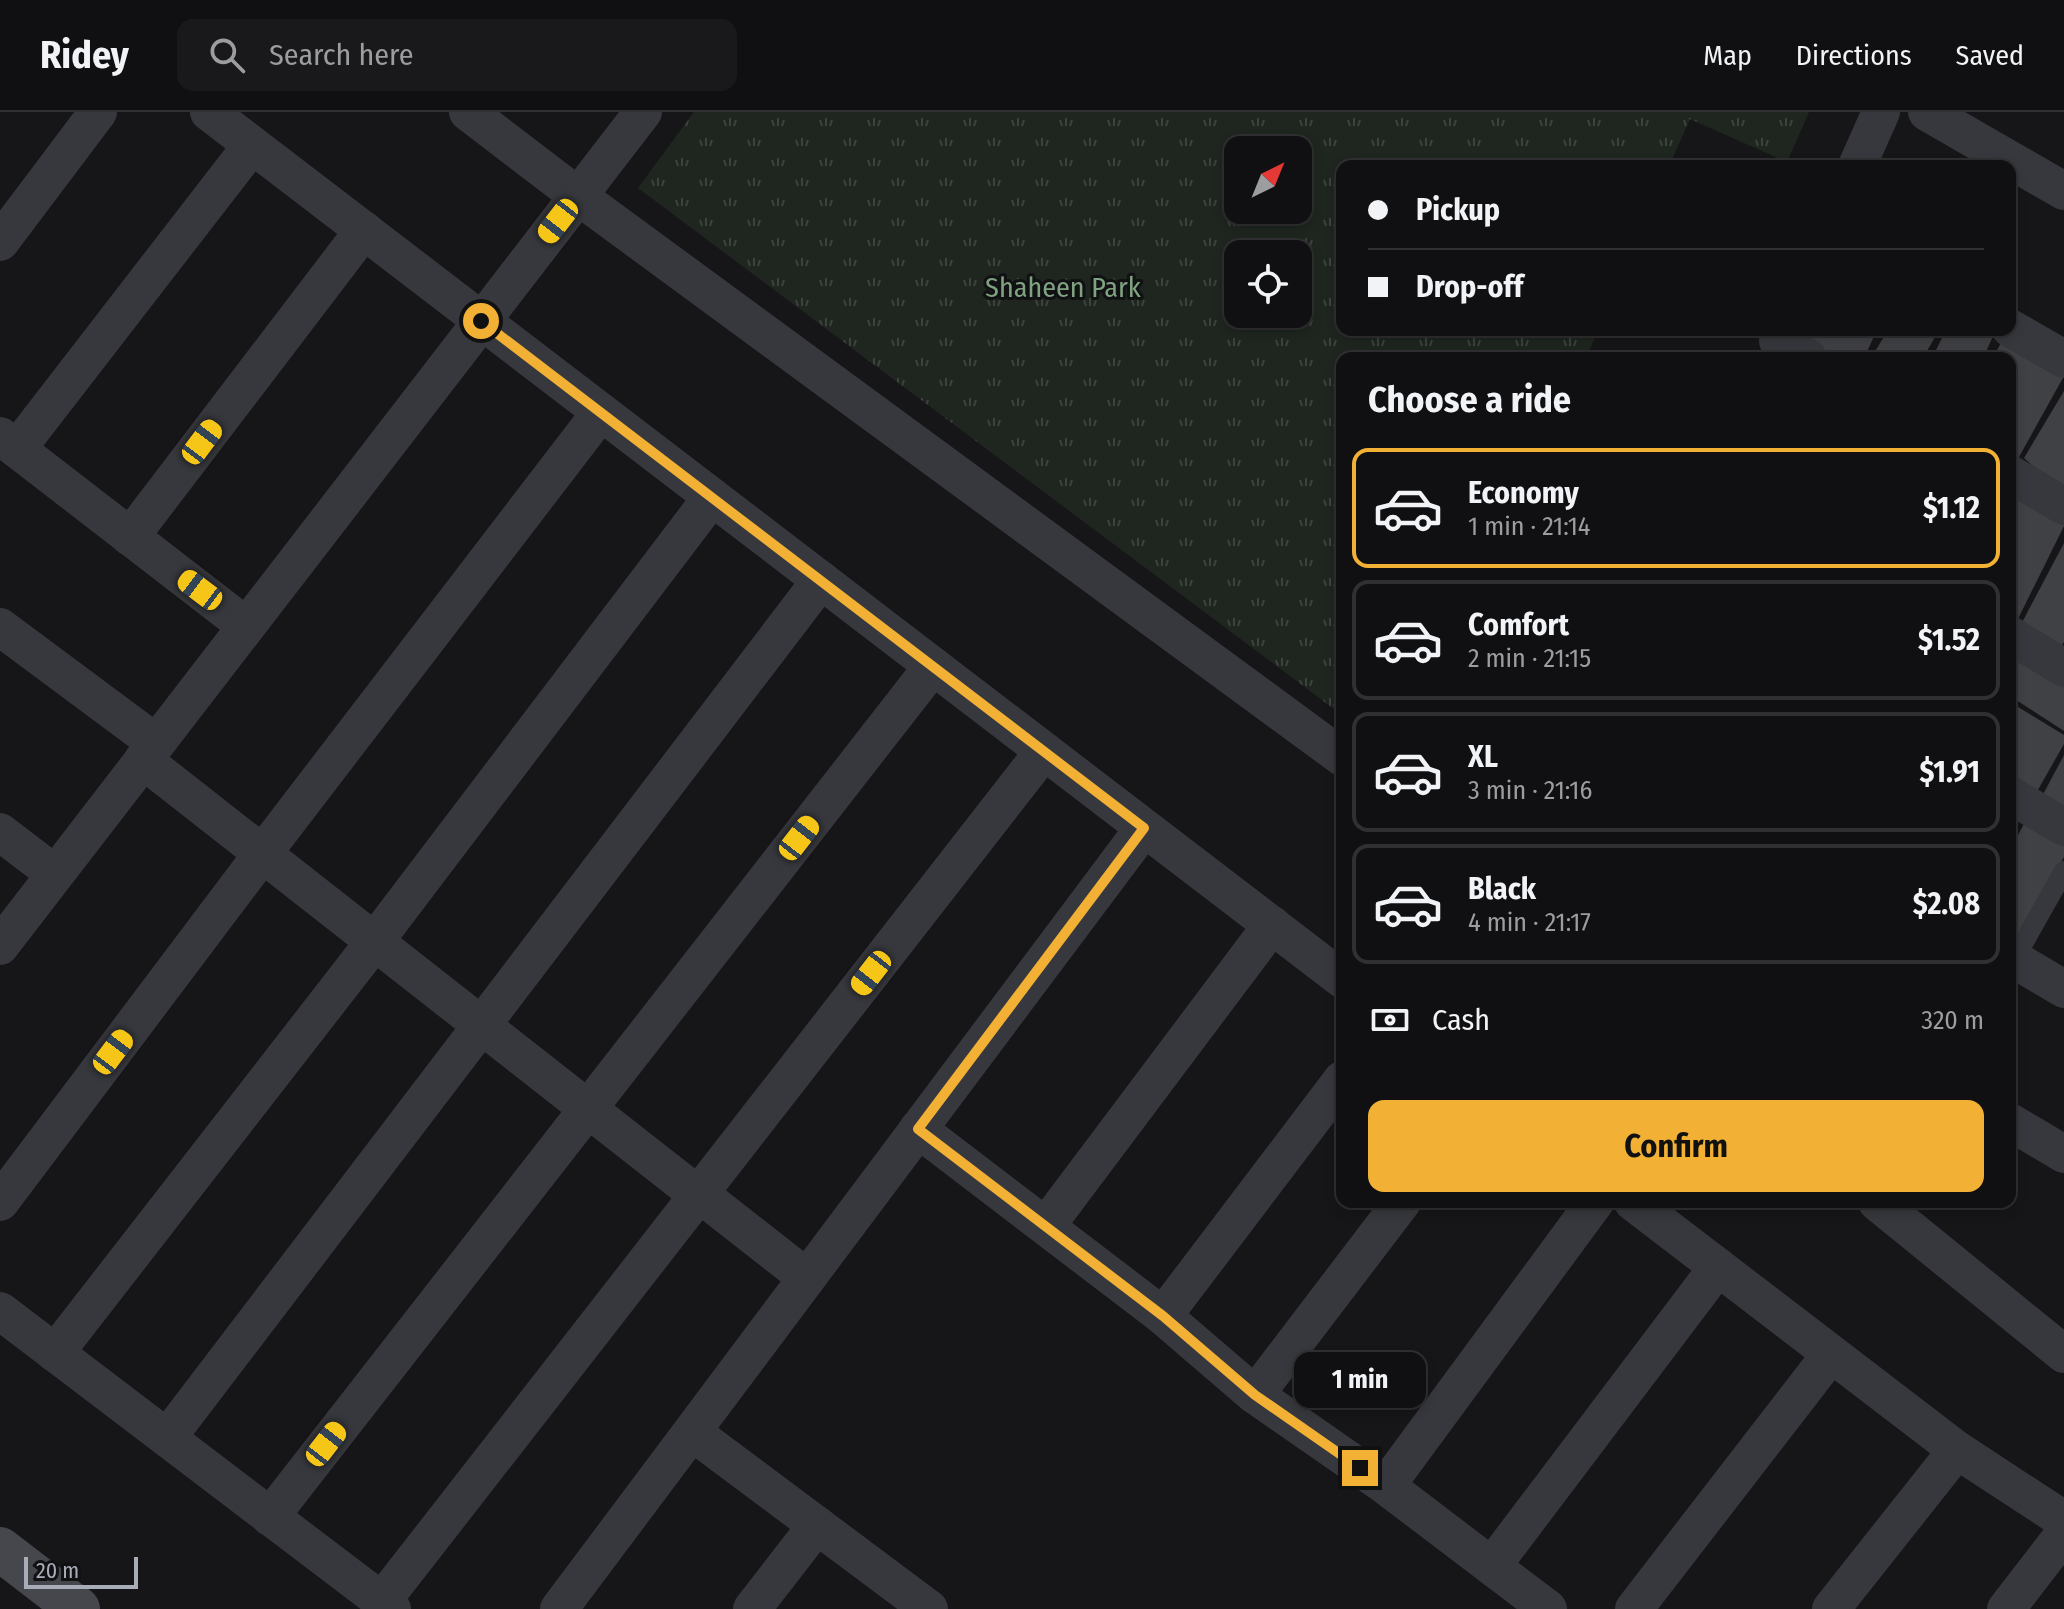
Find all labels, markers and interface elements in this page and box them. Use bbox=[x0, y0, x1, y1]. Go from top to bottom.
search box bbox=[177, 19, 737, 91]
text: Ridey bbox=[40, 32, 129, 78]
icon: search bbox=[205, 33, 249, 77]
text: Search here bbox=[269, 37, 414, 73]
text: Map bbox=[1703, 39, 1752, 72]
text: Directions bbox=[1796, 39, 1912, 72]
text: Saved bbox=[1956, 39, 2024, 72]
north arrow bbox=[1224, 136, 1312, 224]
map controls bbox=[1224, 136, 1312, 328]
text: Pickup bbox=[1416, 192, 1500, 228]
car bbox=[534, 195, 582, 247]
button: locate bbox=[1224, 240, 1312, 328]
text: Drop-off bbox=[1416, 269, 1523, 305]
park label: Shaheen Park bbox=[985, 271, 1142, 304]
route start bbox=[463, 303, 499, 339]
text: Choose a ride bbox=[1368, 378, 1571, 422]
car bbox=[178, 416, 226, 468]
icon: car bbox=[1372, 472, 1444, 544]
text: Economy bbox=[1468, 475, 1579, 511]
text: $1.12 bbox=[1923, 490, 1980, 526]
text: 1 min · 21:14 bbox=[1468, 511, 1590, 542]
car bbox=[174, 566, 226, 614]
icon: car bbox=[1372, 604, 1444, 676]
text: Comfort bbox=[1468, 607, 1569, 643]
text: $1.52 bbox=[1918, 622, 1980, 658]
text: 2 min · 21:15 bbox=[1468, 643, 1591, 674]
icon: car bbox=[1372, 736, 1444, 808]
text: XL bbox=[1468, 739, 1498, 775]
text: $1.91 bbox=[1919, 754, 1980, 790]
text: 3 min · 21:16 bbox=[1468, 775, 1592, 806]
car bbox=[775, 812, 823, 864]
icon: car bbox=[1372, 868, 1444, 940]
text: Black bbox=[1468, 871, 1536, 907]
text: $2.08 bbox=[1913, 886, 1980, 922]
text: 4 min · 21:17 bbox=[1468, 907, 1591, 938]
car bbox=[847, 947, 895, 999]
icon: cash bbox=[1368, 998, 1412, 1042]
text: Cash bbox=[1432, 1002, 1490, 1038]
text: 320 m bbox=[1921, 1005, 1984, 1036]
car bbox=[89, 1026, 137, 1078]
button: Confirm bbox=[1368, 1100, 1984, 1192]
callout: 1 min bbox=[1294, 1352, 1426, 1408]
text: 1 min bbox=[1332, 1364, 1388, 1395]
car bbox=[302, 1418, 350, 1470]
route end bbox=[1342, 1450, 1378, 1486]
scale bar bbox=[24, 1553, 138, 1589]
text: 20 m bbox=[36, 1557, 79, 1584]

